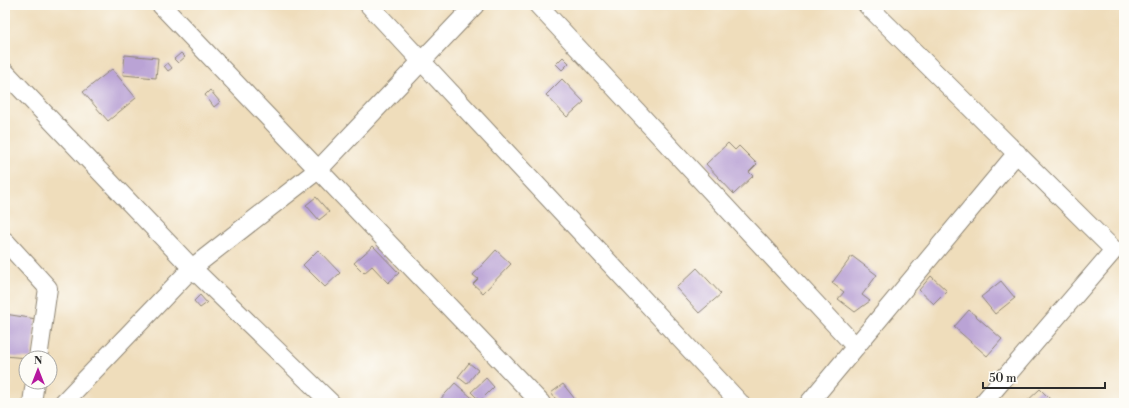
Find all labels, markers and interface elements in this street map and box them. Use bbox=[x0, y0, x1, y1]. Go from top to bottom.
north arrow bbox=[18, 350, 58, 390]
text: N bbox=[34, 354, 43, 368]
scale bar bbox=[983, 364, 1105, 390]
text: 50 m bbox=[989, 371, 1017, 386]

